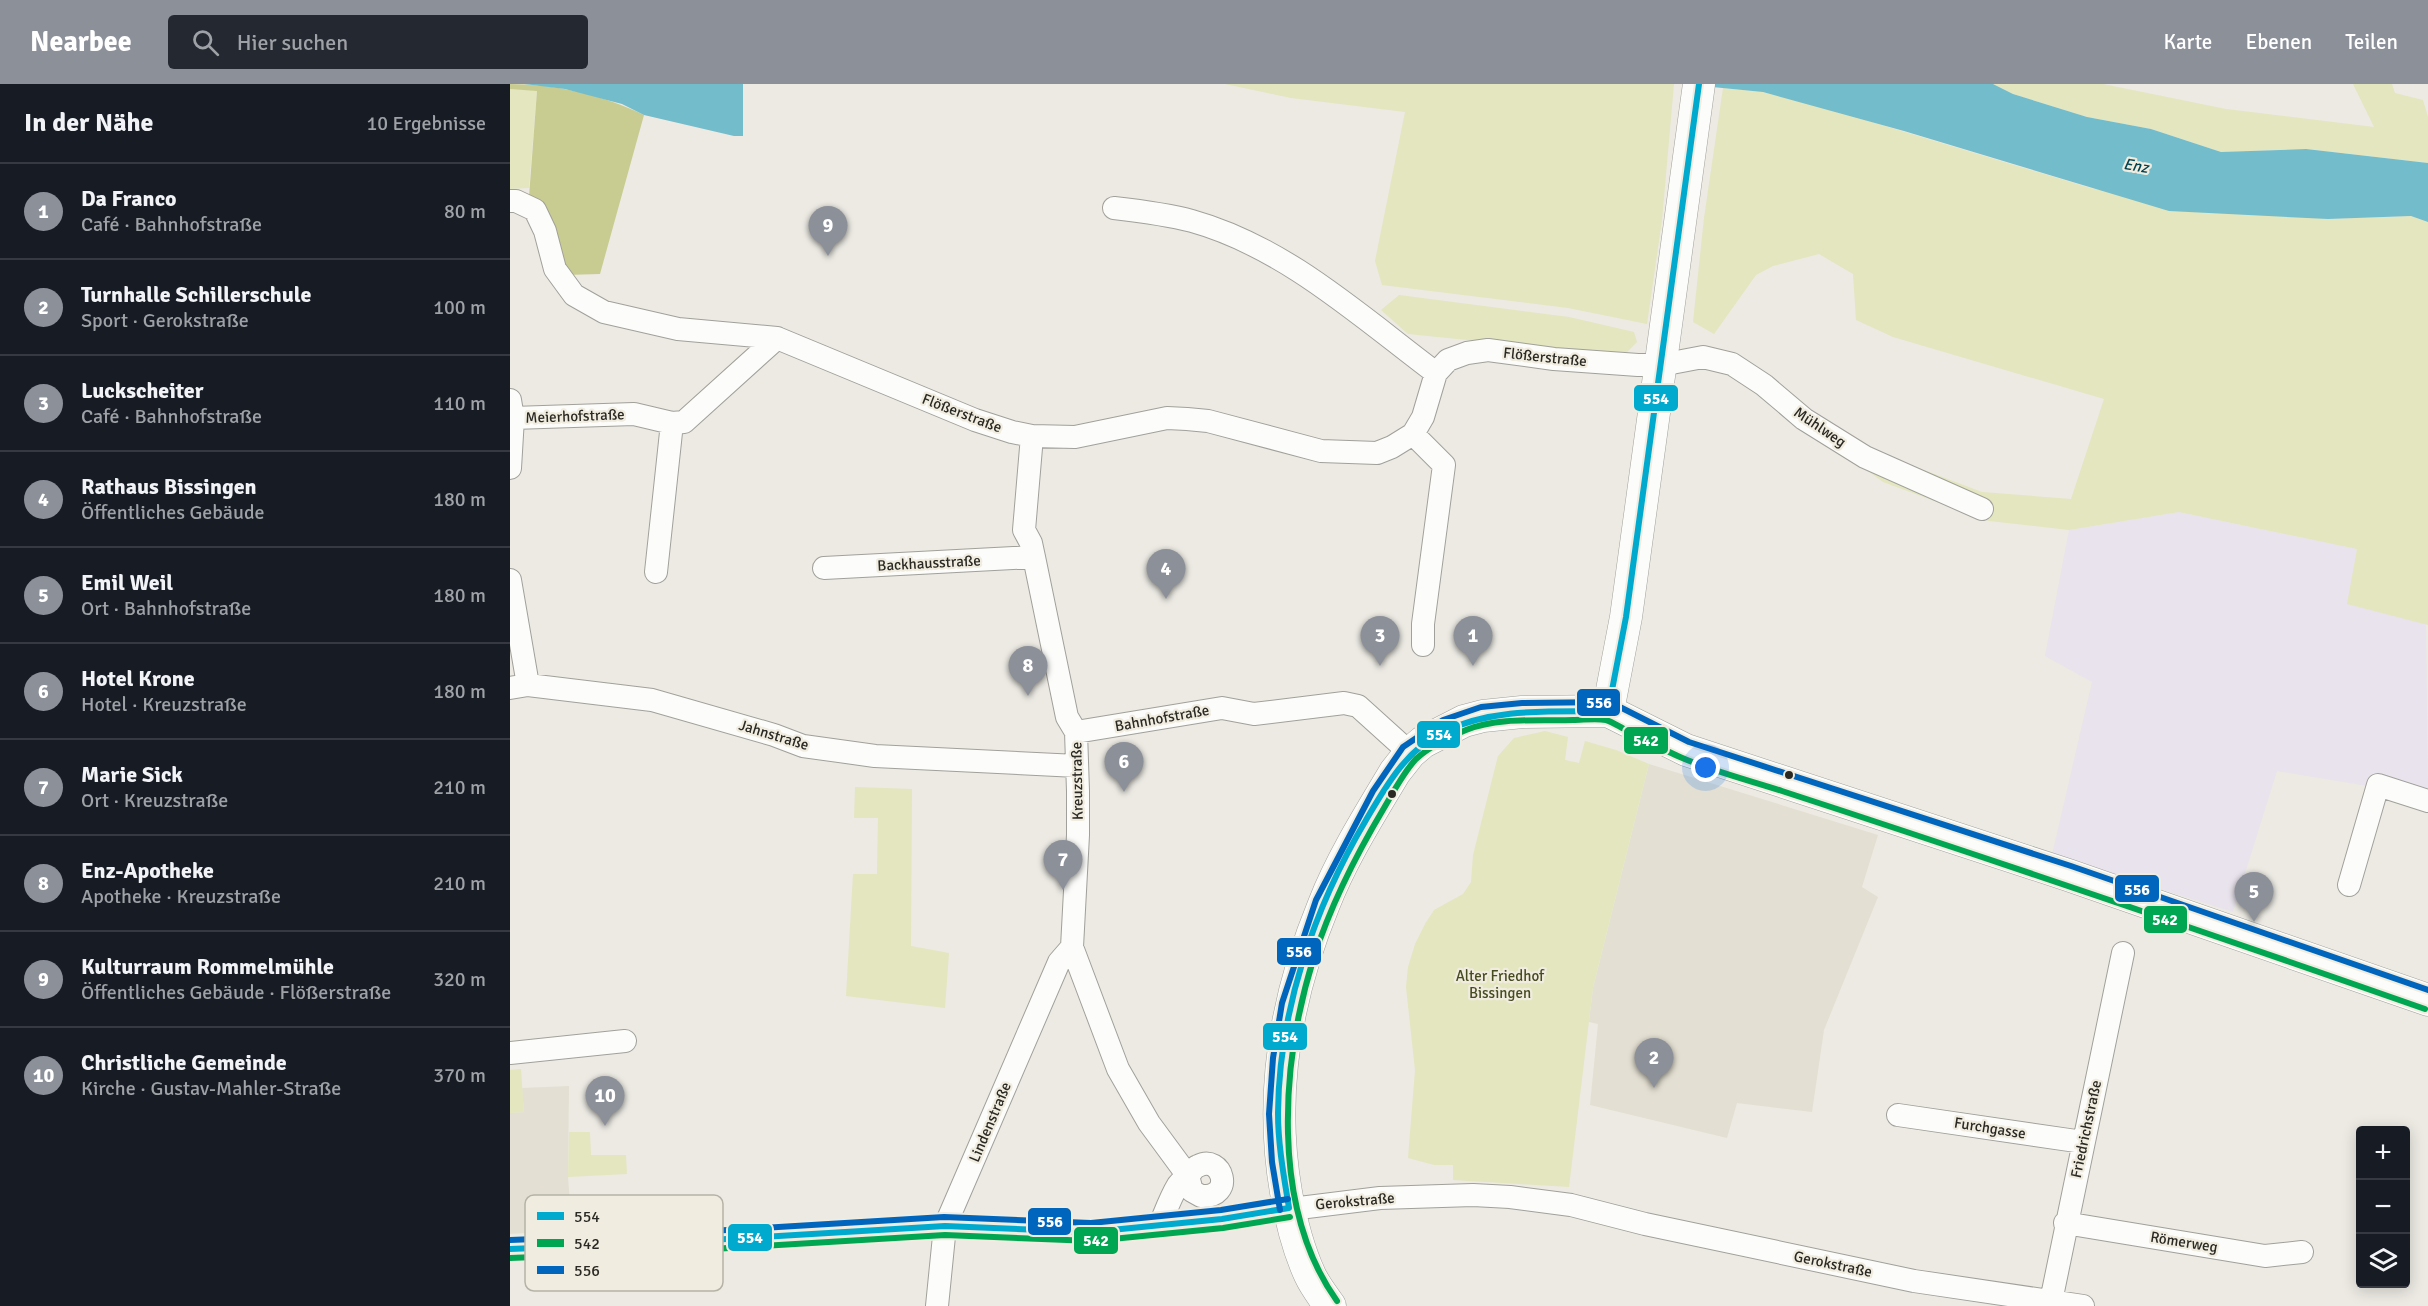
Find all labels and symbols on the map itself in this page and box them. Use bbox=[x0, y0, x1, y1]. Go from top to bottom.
water label: Enz bbox=[2122, 154, 2152, 178]
pin: 9 bbox=[808, 206, 848, 256]
street label: Flößerstraße bbox=[1502, 344, 1588, 370]
line badge: 554 bbox=[1633, 384, 1679, 412]
text: 554 bbox=[1643, 389, 1669, 409]
street label: Flößerstraße bbox=[920, 390, 1004, 436]
street label: Mühlweg bbox=[1791, 403, 1849, 451]
street label: Meierhofstraße bbox=[525, 405, 625, 427]
pin: 4 bbox=[1146, 550, 1186, 599]
street label: Backhausstraße bbox=[877, 551, 981, 575]
pin: 3 bbox=[1360, 616, 1400, 666]
pin: 1 bbox=[1454, 616, 1492, 666]
pin: 8 bbox=[1008, 646, 1048, 696]
line badge: 556 bbox=[1576, 688, 1621, 717]
text: 556 bbox=[1586, 693, 1612, 713]
street label: Bahnhofstraße bbox=[1113, 701, 1211, 735]
street label: Jahnstraße bbox=[737, 716, 811, 754]
line badge: 554 bbox=[1416, 720, 1461, 749]
text: 554 bbox=[1426, 725, 1452, 745]
line badge: 542 bbox=[1623, 726, 1669, 755]
text: 542 bbox=[1633, 731, 1659, 751]
street label: Kreuzstraße bbox=[1067, 742, 1087, 820]
pin: 6 bbox=[1104, 742, 1144, 792]
your location bbox=[1691, 753, 1720, 782]
unlabelled marker bbox=[1783, 769, 1795, 781]
unlabelled marker bbox=[1386, 788, 1398, 800]
pin: 7 bbox=[1044, 840, 1082, 890]
pin: 5 bbox=[2234, 872, 2274, 922]
line badge: 556 bbox=[2114, 874, 2160, 903]
text: 556 bbox=[2124, 880, 2150, 900]
line badge: 542 bbox=[2143, 905, 2188, 934]
text: 542 bbox=[2152, 910, 2178, 930]
line badge: 556 bbox=[1276, 937, 1322, 966]
text: 556 bbox=[1286, 942, 1312, 962]
park label: Alter Friedhof Bissingen bbox=[1456, 967, 1545, 1002]
line badge: 554 bbox=[1262, 1022, 1308, 1051]
text: 554 bbox=[1272, 1027, 1298, 1047]
pin: 2 bbox=[1634, 1038, 1674, 1088]
pin: 10 bbox=[586, 1076, 625, 1126]
street label: Friedrichstraße bbox=[2067, 1078, 2105, 1180]
street label: Lindenstraße bbox=[965, 1079, 1015, 1165]
street label: Furchgasse bbox=[1953, 1113, 2027, 1143]
street label: Gerokstraße bbox=[1315, 1189, 1395, 1213]
legend bbox=[525, 1195, 723, 1291]
text: 554 bbox=[574, 1207, 600, 1227]
line badge: 556 bbox=[1027, 1207, 1072, 1236]
text: 556 bbox=[1037, 1212, 1063, 1232]
line badge: 554 bbox=[727, 1223, 773, 1252]
line badge: 542 bbox=[1073, 1226, 1119, 1255]
text: 554 bbox=[737, 1228, 763, 1248]
street label: Römerweg bbox=[2149, 1228, 2219, 1256]
text: 542 bbox=[1083, 1231, 1109, 1251]
text: 542 bbox=[574, 1234, 600, 1254]
street label: Gerokstraße bbox=[1792, 1247, 1874, 1281]
text: 556 bbox=[574, 1261, 600, 1281]

